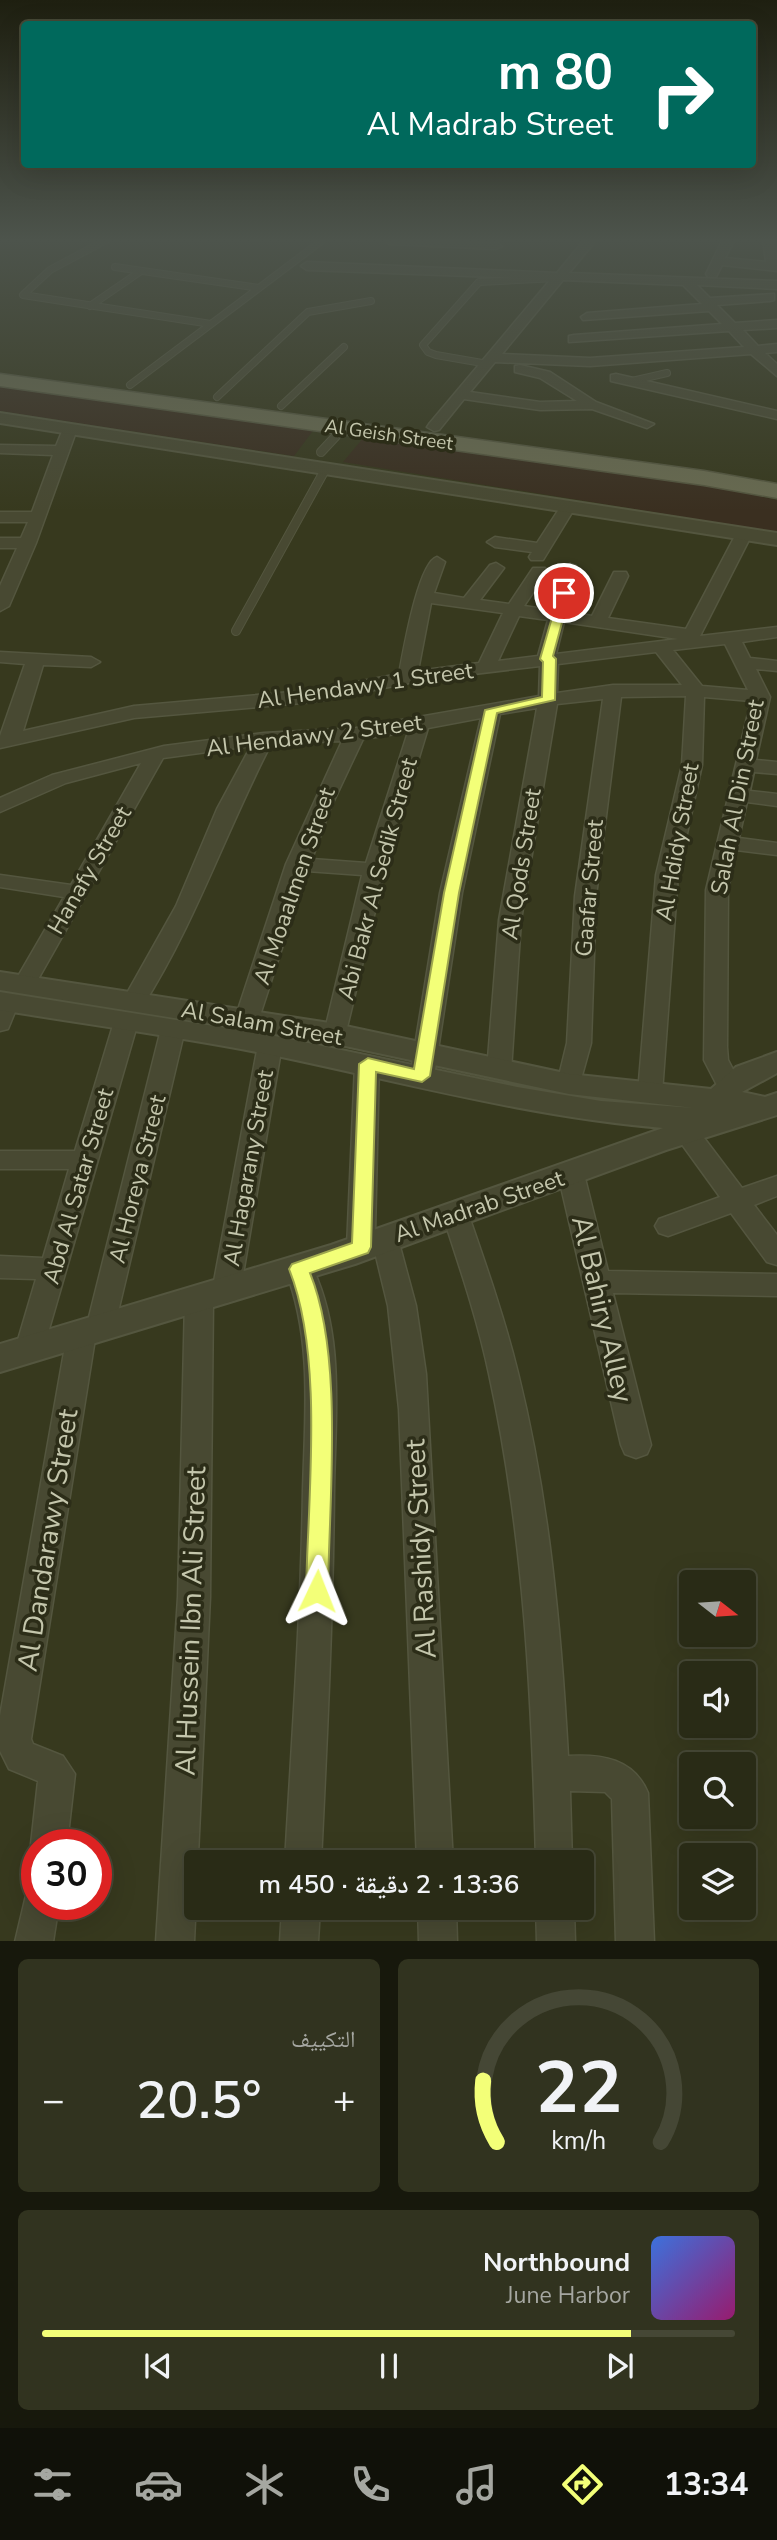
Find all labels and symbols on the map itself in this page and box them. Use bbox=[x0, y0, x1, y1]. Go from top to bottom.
street label: Al Geish Street bbox=[323, 413, 455, 457]
pin bbox=[534, 563, 594, 623]
street label: Al Hendawy 1 Street bbox=[255, 655, 476, 716]
street label: Salah Al Din Street bbox=[703, 696, 772, 897]
street label: Al Hendawy 2 Street bbox=[204, 707, 425, 764]
street label: Abi Bakr Al Sedik Street bbox=[330, 754, 425, 1004]
street label: Al Hdidy Street bbox=[648, 760, 707, 923]
street label: Al Moaalmen Street bbox=[246, 782, 343, 989]
street label: Al Qods Street bbox=[494, 785, 549, 942]
street label: Hanafy Street bbox=[40, 800, 139, 940]
street label: Gaafar Street bbox=[568, 817, 611, 958]
street label: Al Salam Street bbox=[179, 994, 346, 1053]
street label: Al Hagarany Street bbox=[216, 1067, 281, 1269]
street label: Abd Al Satar Street bbox=[36, 1084, 122, 1288]
street label: Al Horeya Street bbox=[102, 1091, 174, 1267]
street label: Al Madrab Street bbox=[390, 1163, 569, 1250]
street label: Al Bahiry Alley bbox=[562, 1212, 642, 1407]
street label: Al Dandarawy Street bbox=[8, 1406, 88, 1674]
street label: Al Rashidy Street bbox=[396, 1438, 446, 1660]
street label: Al Hussein Ibn Ali Street bbox=[167, 1465, 215, 1776]
position arrow bbox=[280, 1554, 354, 1628]
north arrow bbox=[679, 1570, 756, 1647]
speed limit sign: 30 bbox=[21, 1829, 112, 1920]

